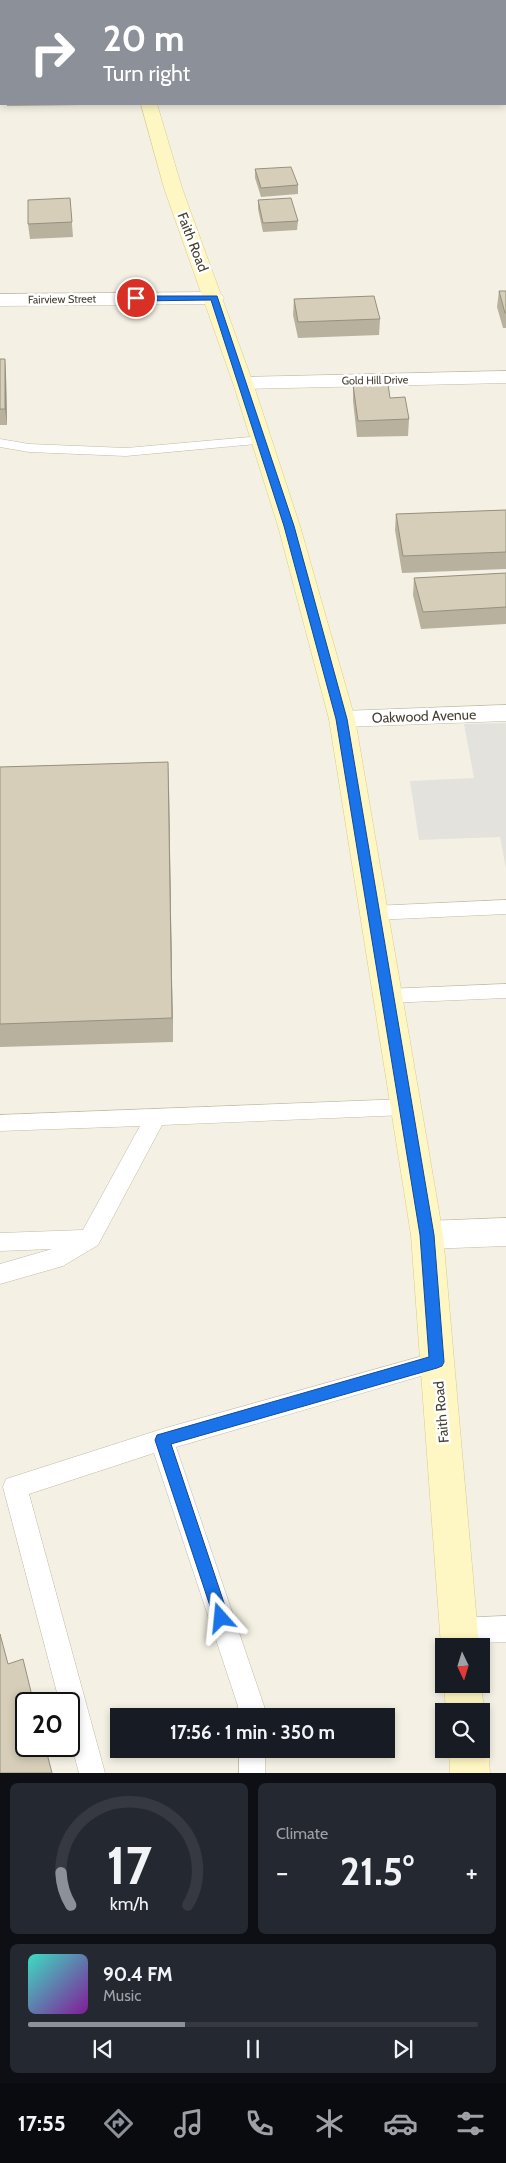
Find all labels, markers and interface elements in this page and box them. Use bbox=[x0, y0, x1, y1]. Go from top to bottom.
text: 20 m bbox=[103, 17, 185, 60]
icon: right bbox=[20, 20, 85, 85]
text: Turn right bbox=[103, 60, 190, 87]
street label: Faith Road bbox=[173, 210, 213, 274]
pin bbox=[115, 277, 157, 319]
icon: arrive bbox=[122, 284, 150, 312]
street label: Fairview Street bbox=[28, 291, 97, 307]
street label: Gold Hill Drive bbox=[341, 372, 409, 388]
street label: Oakwood Avenue bbox=[371, 705, 477, 727]
street label: Faith Road bbox=[429, 1380, 453, 1444]
position arrow bbox=[194, 1591, 246, 1643]
north arrow bbox=[435, 1638, 490, 1692]
map controls bbox=[435, 1638, 490, 1758]
speed limit sign: 20 bbox=[15, 1692, 80, 1757]
button: search bbox=[435, 1703, 490, 1758]
text: 17:56 · 1 min · 350 m bbox=[170, 1721, 335, 1744]
text: Climate bbox=[276, 1824, 328, 1843]
text: 17 bbox=[106, 1834, 152, 1897]
text: 21.5° bbox=[340, 1848, 414, 1895]
text: − bbox=[276, 1855, 288, 1889]
text: + bbox=[466, 1855, 478, 1889]
text: km/h bbox=[109, 1893, 149, 1914]
text: 90.4 FM bbox=[103, 1963, 173, 1986]
text: Music bbox=[103, 1986, 141, 2005]
icon: previous bbox=[89, 2035, 117, 2063]
icon: pause bbox=[239, 2035, 267, 2063]
icon: next bbox=[389, 2035, 417, 2063]
icon: directions bbox=[101, 2106, 136, 2141]
icon: music bbox=[171, 2106, 206, 2141]
icon: phone bbox=[242, 2106, 277, 2141]
icon: climate bbox=[312, 2106, 347, 2141]
icon: car bbox=[383, 2106, 418, 2141]
icon: filters bbox=[453, 2106, 488, 2141]
text: 17:55 bbox=[18, 2110, 66, 2137]

